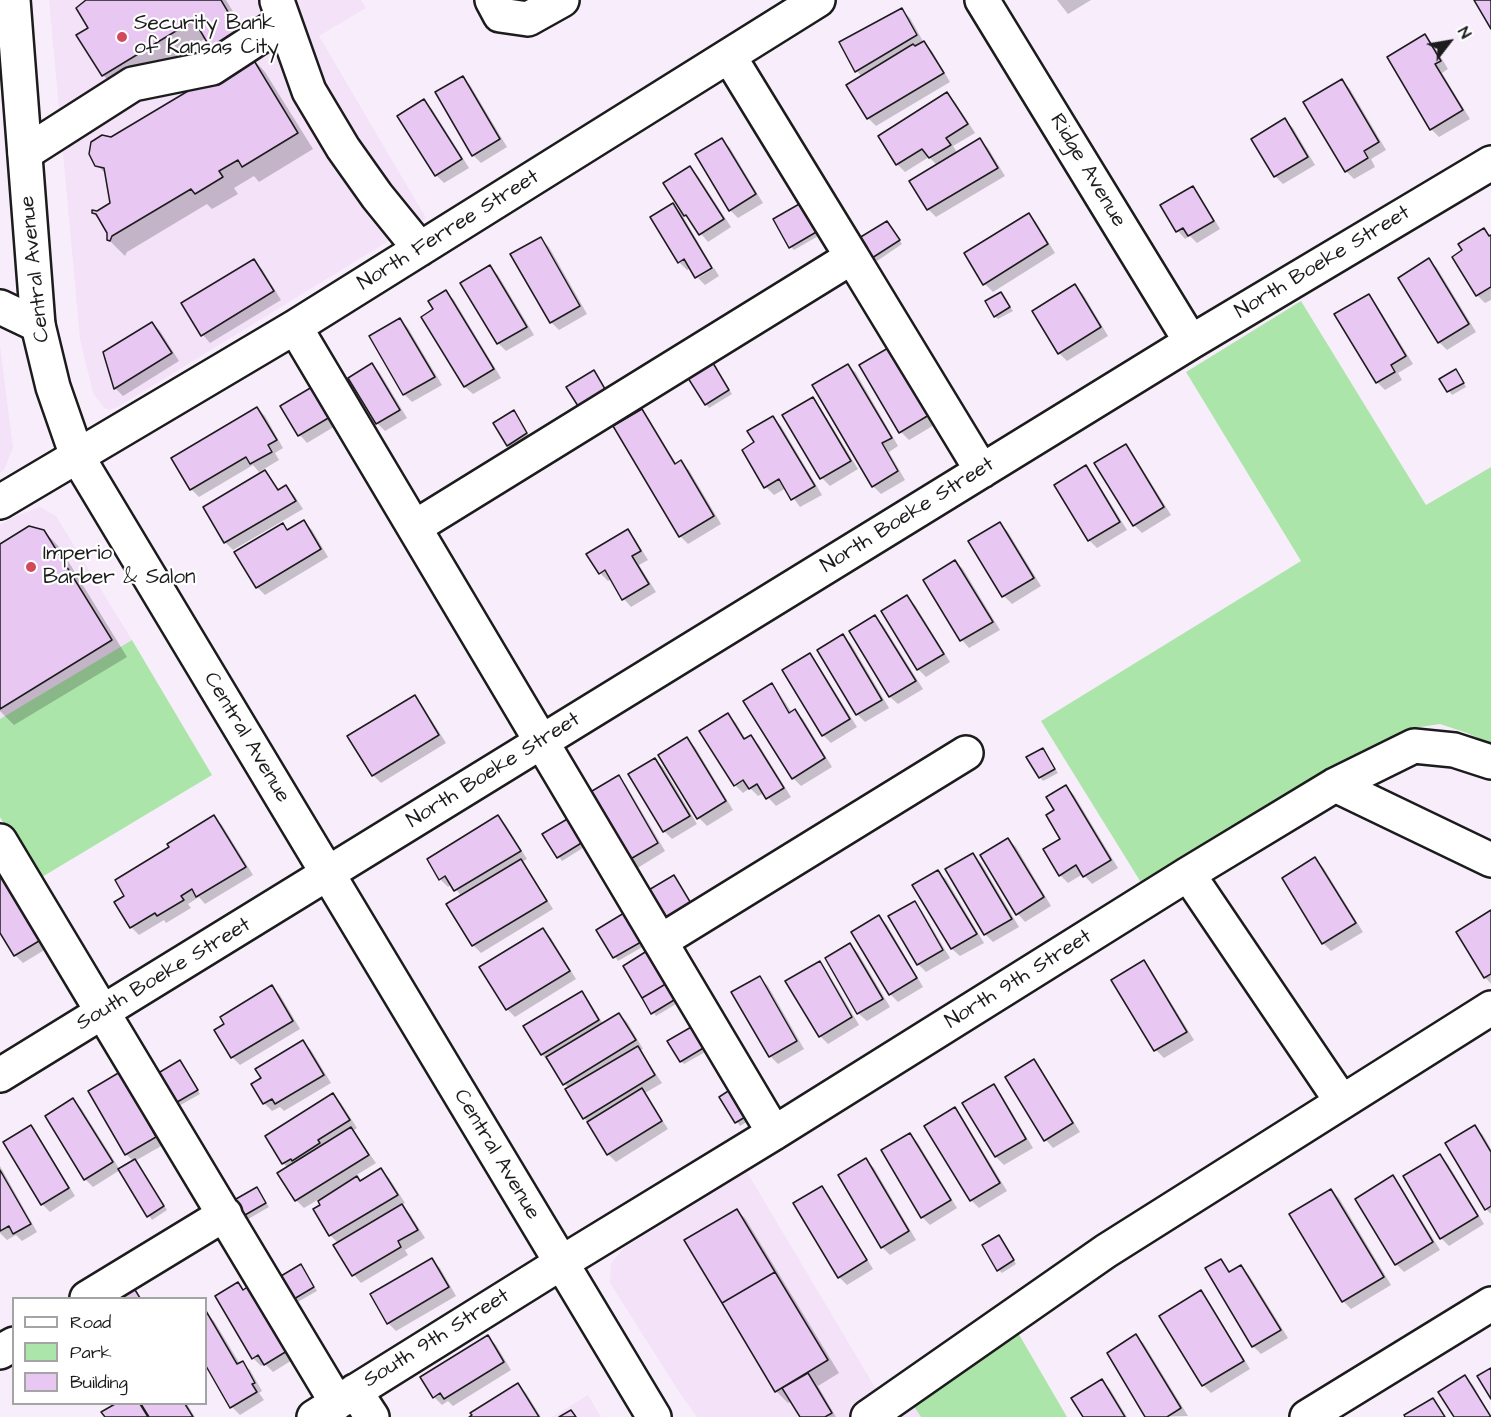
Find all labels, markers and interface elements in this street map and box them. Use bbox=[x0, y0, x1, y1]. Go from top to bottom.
place label: Security Bank of Kansas City bbox=[134, 12, 279, 62]
north arrow bbox=[1419, 12, 1479, 72]
text: N bbox=[1452, 23, 1476, 43]
marker: Security Bank of Kansas City bbox=[115, 30, 129, 44]
street label: Ridge Avenue bbox=[1043, 110, 1131, 232]
street label: North Ferree Street bbox=[354, 165, 544, 297]
street label: Central Avenue bbox=[16, 194, 56, 344]
street label: North Boeke Street bbox=[1231, 201, 1415, 325]
street label: North Boeke Street bbox=[817, 452, 999, 580]
place label: Imperio Barber & Salon bbox=[43, 542, 196, 592]
marker: Imperio Barber & Salon bbox=[24, 560, 38, 574]
street label: Central Avenue bbox=[197, 668, 295, 808]
street label: North Boeke Street bbox=[403, 707, 585, 835]
street label: South Boeke Street bbox=[72, 913, 256, 1037]
street label: North 9th Street bbox=[941, 925, 1097, 1035]
street label: Central Avenue bbox=[447, 1085, 545, 1225]
street label: South 9th Street bbox=[359, 1284, 515, 1394]
legend bbox=[12, 1297, 207, 1405]
text: Road bbox=[70, 1310, 111, 1335]
text: Park bbox=[70, 1340, 112, 1365]
text: Building bbox=[70, 1370, 128, 1395]

